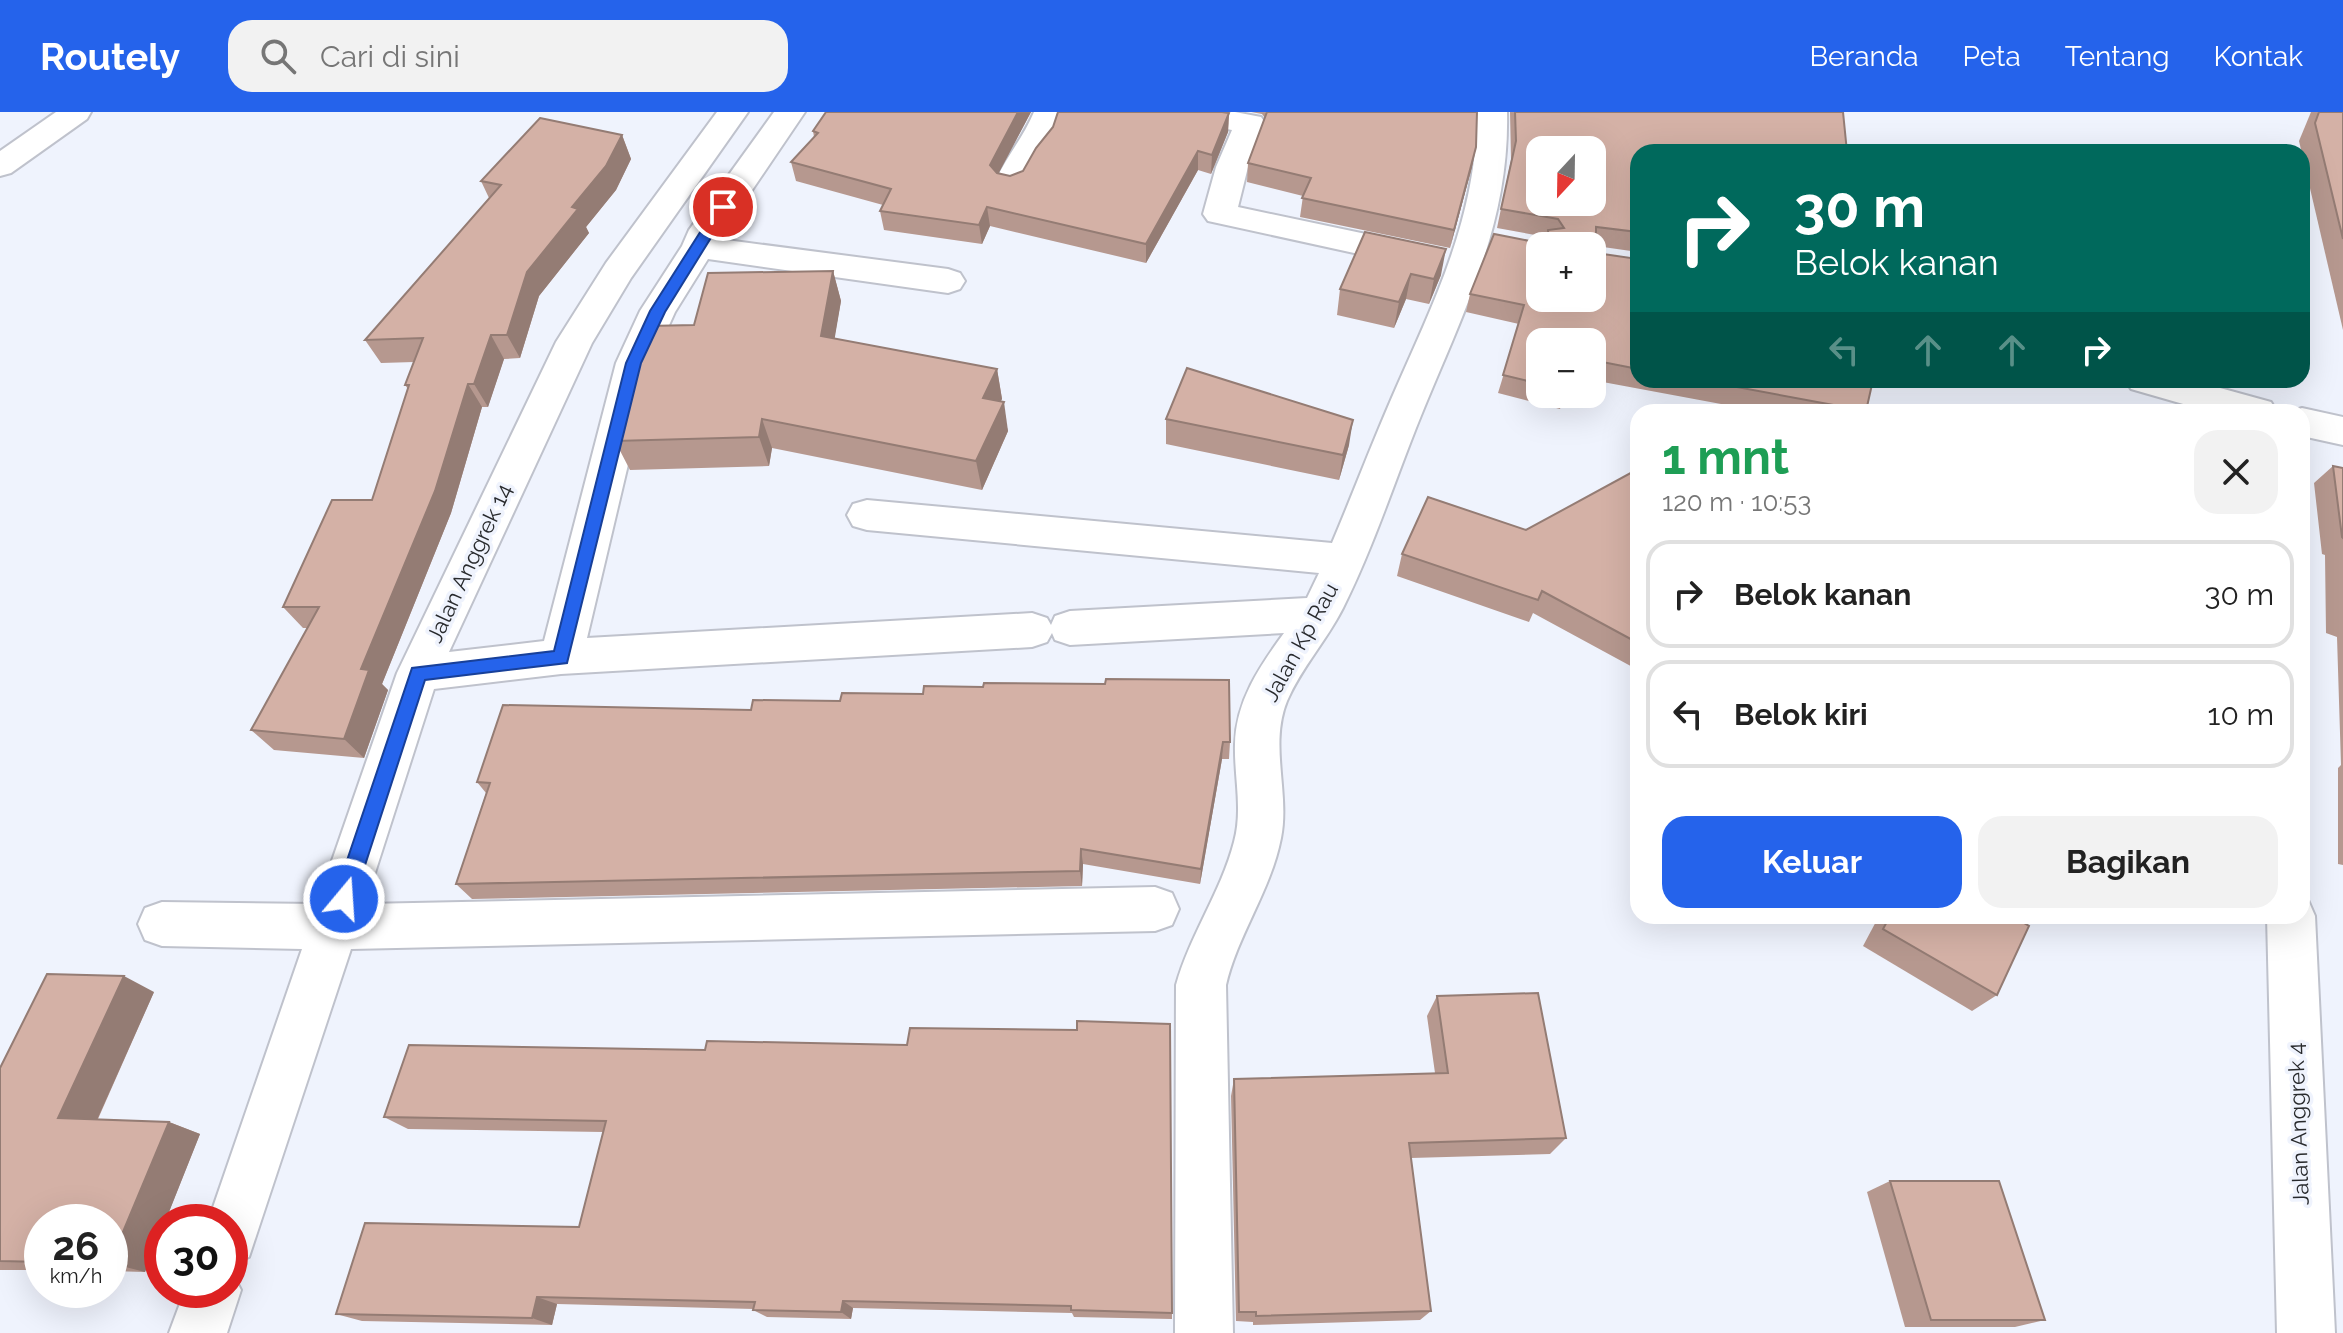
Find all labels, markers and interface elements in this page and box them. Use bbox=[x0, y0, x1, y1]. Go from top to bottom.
search box bbox=[228, 20, 788, 92]
text: Routely bbox=[40, 34, 180, 79]
icon: search bbox=[256, 34, 300, 78]
text: Cari di sini bbox=[320, 39, 460, 74]
text: Beranda bbox=[1809, 40, 1919, 73]
text: Peta bbox=[1963, 40, 2021, 73]
text: Tentang bbox=[2065, 40, 2170, 73]
text: Kontak bbox=[2214, 40, 2303, 73]
north arrow bbox=[1526, 136, 1606, 216]
map controls bbox=[1526, 136, 1606, 408]
pin bbox=[689, 173, 757, 241]
text: 30 m bbox=[1794, 174, 1925, 240]
icon: right bbox=[1662, 176, 1766, 280]
icon: arrive bbox=[701, 185, 745, 229]
button: + bbox=[1526, 232, 1606, 312]
text: Belok kanan bbox=[1794, 241, 1999, 283]
button: − bbox=[1526, 328, 1606, 408]
icon: left bbox=[1822, 328, 1866, 372]
icon: ahead bbox=[1906, 328, 1950, 372]
icon: ahead bbox=[1990, 328, 2034, 372]
icon: right bbox=[2074, 328, 2118, 372]
text: 1 mnt bbox=[1662, 429, 1789, 485]
button: close bbox=[2194, 430, 2278, 514]
street label: Jalan Anggrek 14 bbox=[421, 480, 517, 646]
text: 120 m · 10:53 bbox=[1662, 487, 1811, 517]
icon: right bbox=[1666, 572, 1710, 616]
text: Belok kanan bbox=[1734, 577, 1911, 612]
text: 30 m bbox=[2204, 577, 2274, 612]
street label: Jalan Kp Rau bbox=[1257, 578, 1343, 706]
icon: left bbox=[1666, 692, 1710, 736]
text: Belok kiri bbox=[1734, 697, 1868, 732]
text: 10 m bbox=[2208, 697, 2274, 732]
button: Keluar bbox=[1662, 816, 1962, 908]
button: Bagikan bbox=[1978, 816, 2278, 908]
position arrow bbox=[302, 857, 386, 941]
street label: Jalan Anggrek 4 bbox=[2282, 1042, 2314, 1206]
speed limit sign: 30 bbox=[144, 1204, 248, 1308]
text: 26 bbox=[53, 1222, 99, 1269]
text: km/h bbox=[50, 1264, 102, 1288]

